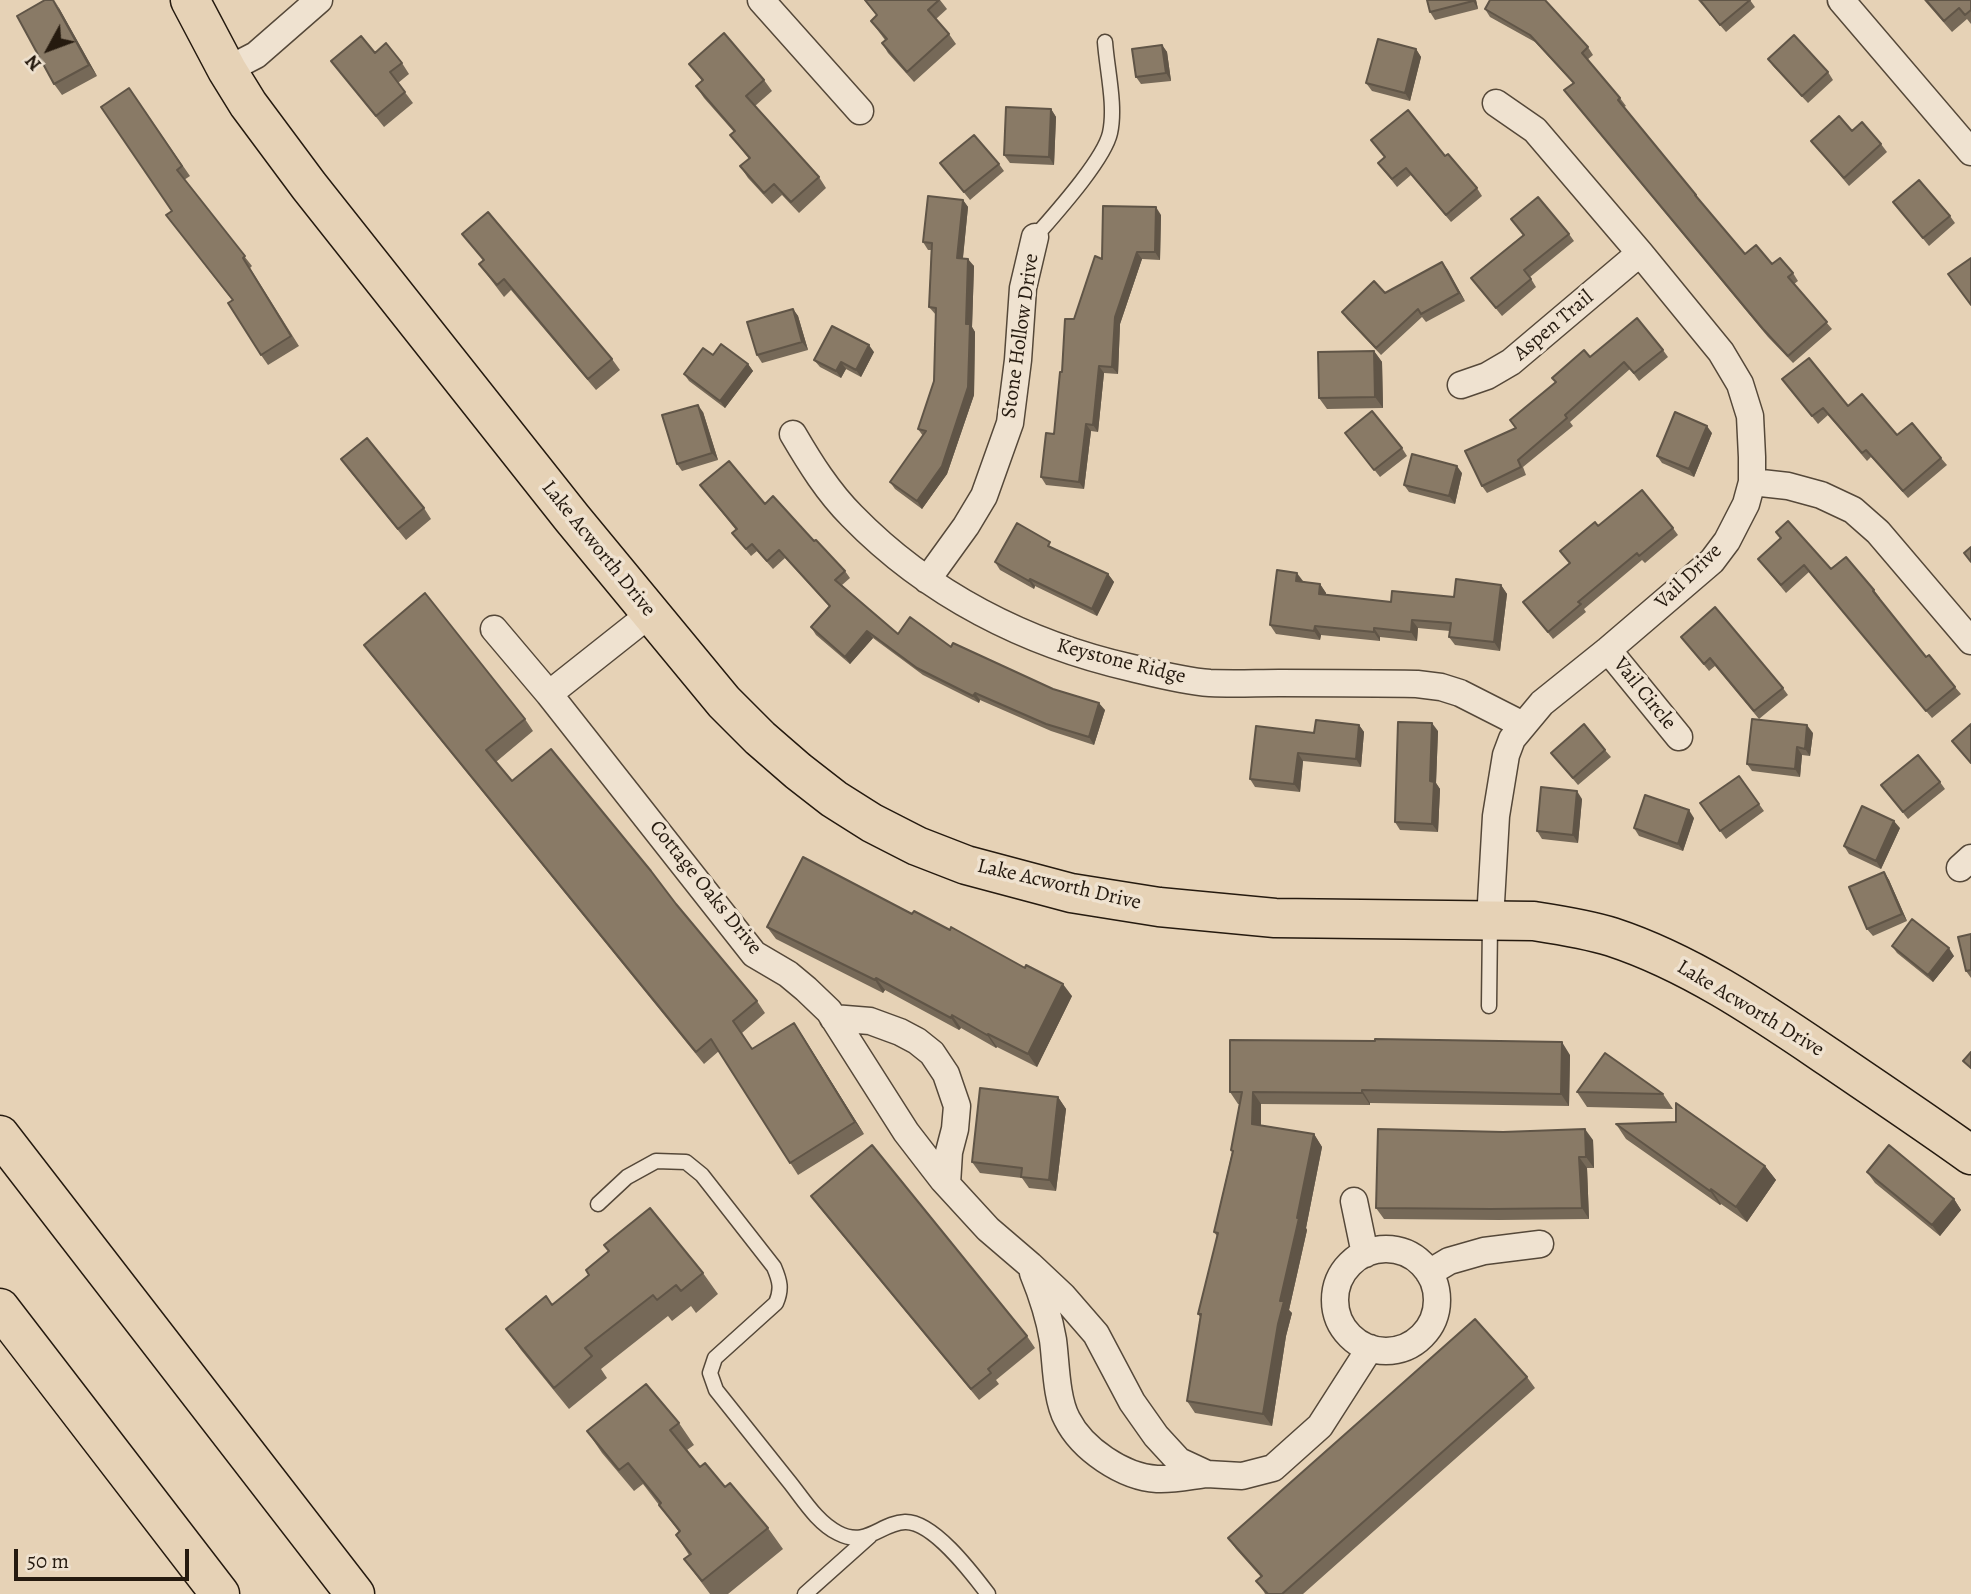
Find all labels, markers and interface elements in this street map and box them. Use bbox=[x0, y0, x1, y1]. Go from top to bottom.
north arrow bbox=[14, 14, 84, 84]
text: N bbox=[19, 49, 48, 77]
street label: Stone Hollow Drive bbox=[997, 252, 1045, 420]
street label: Aspen Trail bbox=[1509, 285, 1599, 367]
street label: Lake Acworth Drive bbox=[536, 476, 660, 622]
street label: Vail Drive bbox=[1650, 539, 1728, 615]
street label: Keystone Ridge bbox=[1054, 634, 1188, 690]
street label: Vail Circle bbox=[1607, 653, 1681, 735]
street label: Cottage Oaks Drive bbox=[643, 816, 767, 960]
street label: Lake Acworth Drive bbox=[975, 854, 1143, 916]
street label: Lake Acworth Drive bbox=[1672, 955, 1828, 1063]
scale bar bbox=[18, 1534, 192, 1578]
text: 50 m bbox=[27, 1547, 69, 1575]

